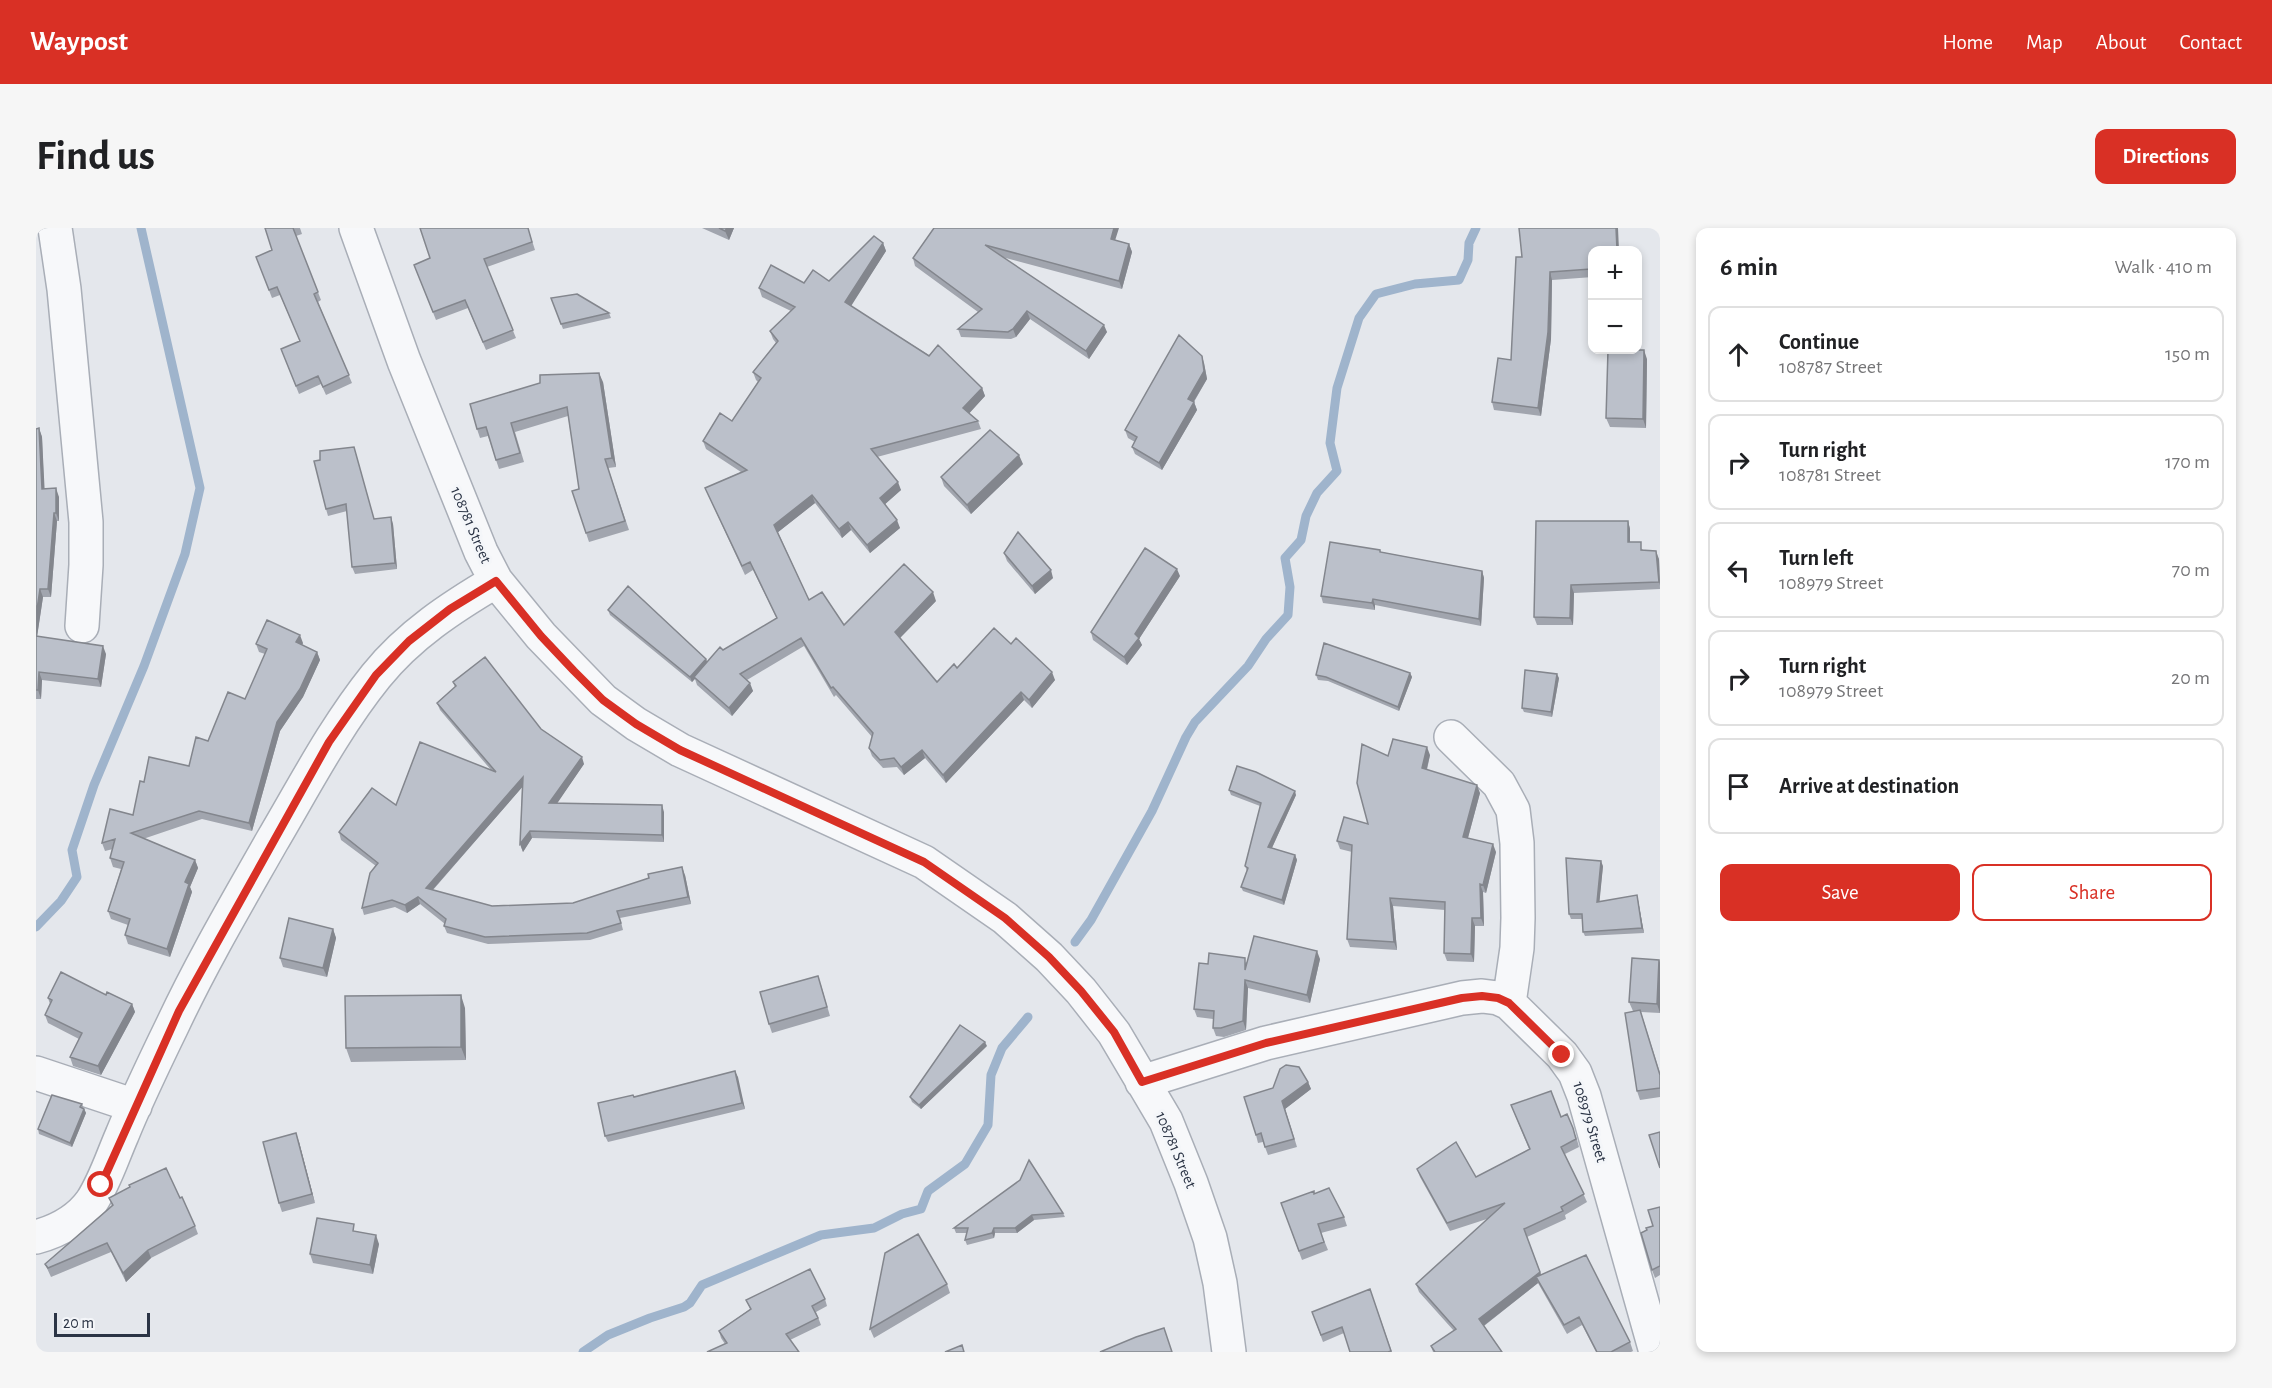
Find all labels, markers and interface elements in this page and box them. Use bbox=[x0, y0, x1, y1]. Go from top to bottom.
text: Waypost bbox=[30, 28, 128, 56]
text: Home bbox=[1942, 32, 1993, 53]
text: Map bbox=[2026, 32, 2063, 53]
text: About bbox=[2096, 32, 2146, 53]
text: Contact bbox=[2179, 32, 2242, 53]
button: Directions bbox=[2095, 129, 2236, 184]
text: Find us bbox=[36, 135, 155, 177]
map controls bbox=[1588, 246, 1642, 354]
button: + bbox=[1588, 246, 1642, 300]
text: 6 min bbox=[1720, 254, 1778, 280]
text: Walk · 410 m bbox=[2114, 257, 2212, 277]
button: − bbox=[1588, 300, 1642, 354]
text: Continue bbox=[1779, 331, 1859, 353]
icon: ahead bbox=[1722, 338, 1755, 371]
text: 150 m bbox=[2165, 344, 2210, 364]
text: 108787 Street bbox=[1779, 357, 1882, 377]
text: Turn right bbox=[1779, 439, 1866, 461]
icon: right bbox=[1722, 446, 1755, 479]
text: 170 m bbox=[2165, 452, 2210, 472]
text: 108781 Street bbox=[1779, 465, 1881, 485]
street label: 108781 Street bbox=[448, 484, 494, 566]
text: Turn left bbox=[1779, 547, 1853, 569]
icon: left bbox=[1722, 554, 1755, 587]
text: 70 m bbox=[2172, 560, 2210, 580]
text: 108979 Street bbox=[1779, 573, 1883, 593]
text: Turn right bbox=[1779, 655, 1866, 677]
icon: right bbox=[1722, 662, 1755, 695]
text: 20 m bbox=[2171, 668, 2210, 688]
text: 108979 Street bbox=[1779, 681, 1883, 701]
icon: arrive bbox=[1722, 770, 1755, 803]
text: Arrive at destination bbox=[1779, 775, 1959, 797]
button: Save bbox=[1720, 864, 1960, 921]
button: Share bbox=[1972, 864, 2212, 921]
route end bbox=[1548, 1041, 1574, 1067]
street label: 108979 Street bbox=[1570, 1080, 1610, 1164]
street label: 108781 Street bbox=[1153, 1109, 1199, 1191]
route start bbox=[87, 1171, 113, 1197]
scale bar bbox=[54, 1310, 150, 1338]
text: 20 m bbox=[63, 1315, 94, 1331]

